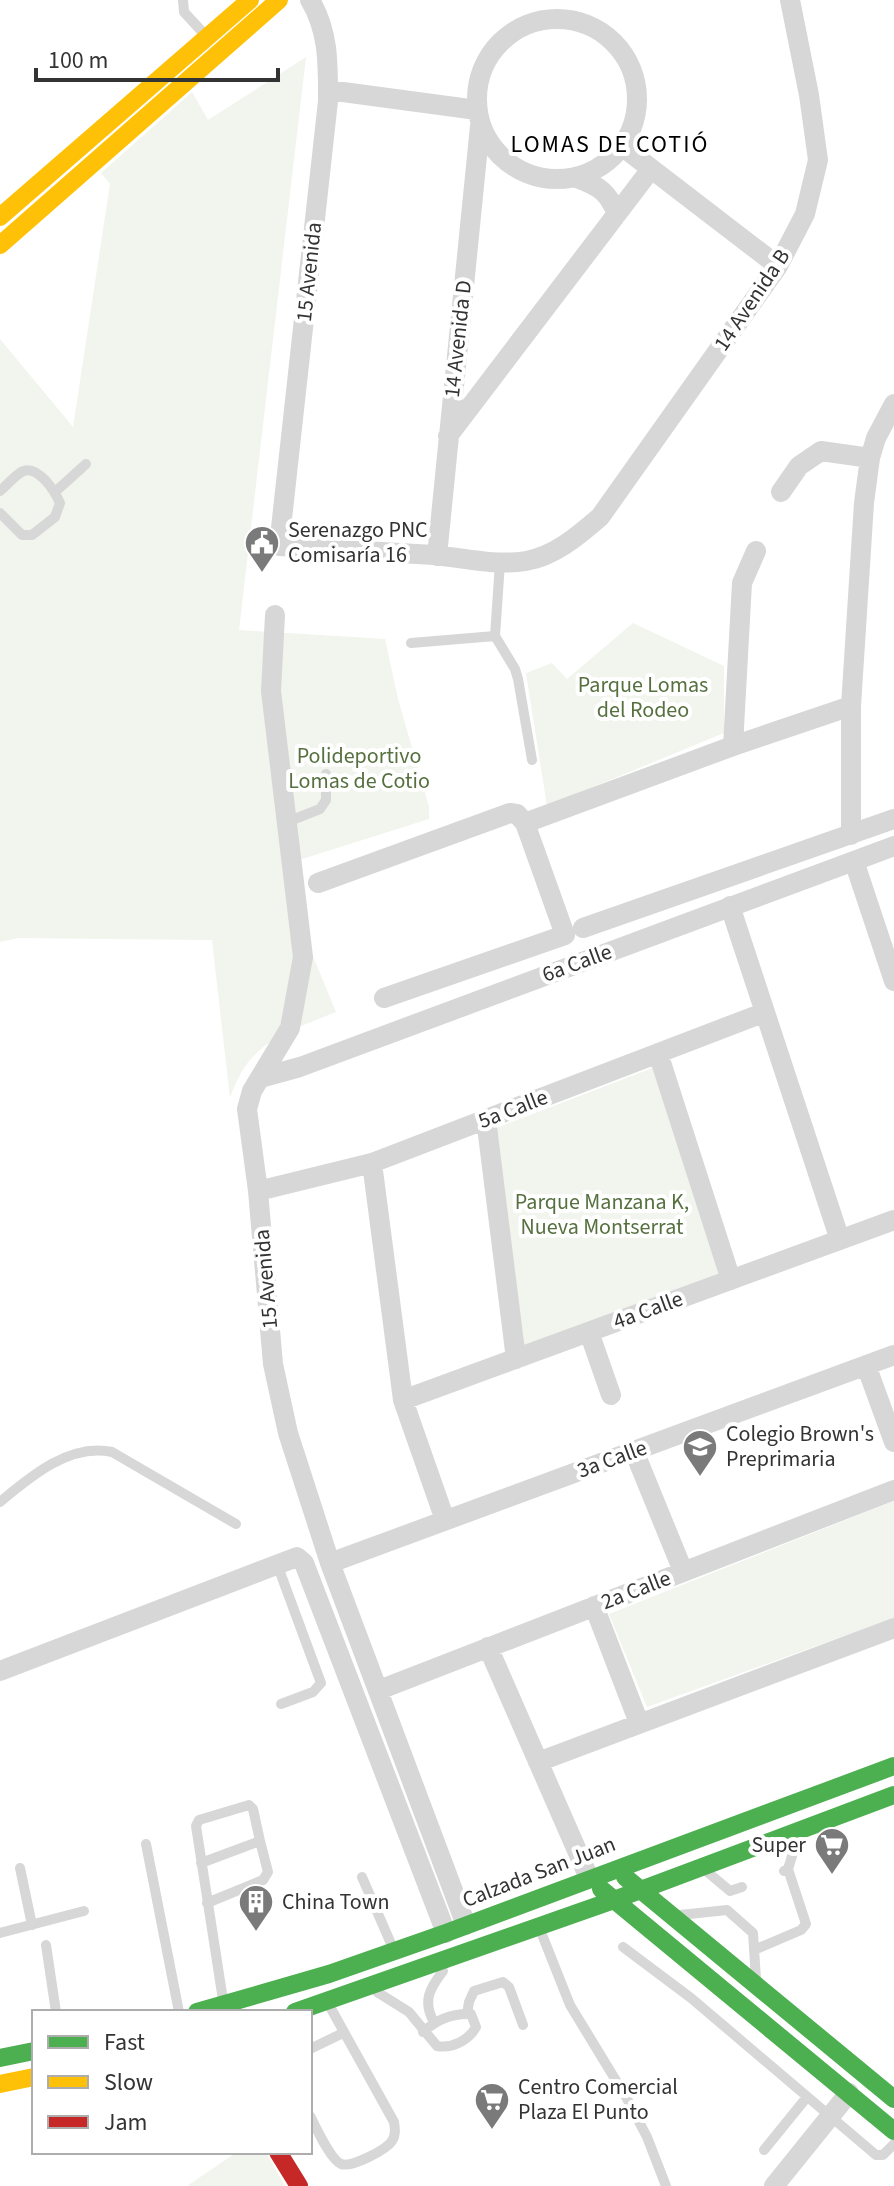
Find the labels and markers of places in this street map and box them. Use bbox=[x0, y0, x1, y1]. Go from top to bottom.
place label: Serenazgo PNC Comisaría 16 bbox=[288, 514, 428, 571]
public building icon: Serenazgo PNC Comisaría 16 bbox=[243, 524, 281, 574]
place label: Colegio Brown's Preprimaria bbox=[726, 1418, 874, 1475]
school or university icon: Colegio Brown's Preprimaria bbox=[681, 1428, 719, 1478]
supermarket icon: Super bbox=[813, 1826, 851, 1876]
place label: Super bbox=[752, 1829, 806, 1861]
building icon: China Town bbox=[237, 1883, 275, 1933]
place label: China Town bbox=[282, 1886, 390, 1918]
place label: Centro Comercial Plaza El Punto bbox=[518, 2071, 678, 2128]
supermarket icon: Centro Comercial Plaza El Punto bbox=[473, 2081, 511, 2131]

